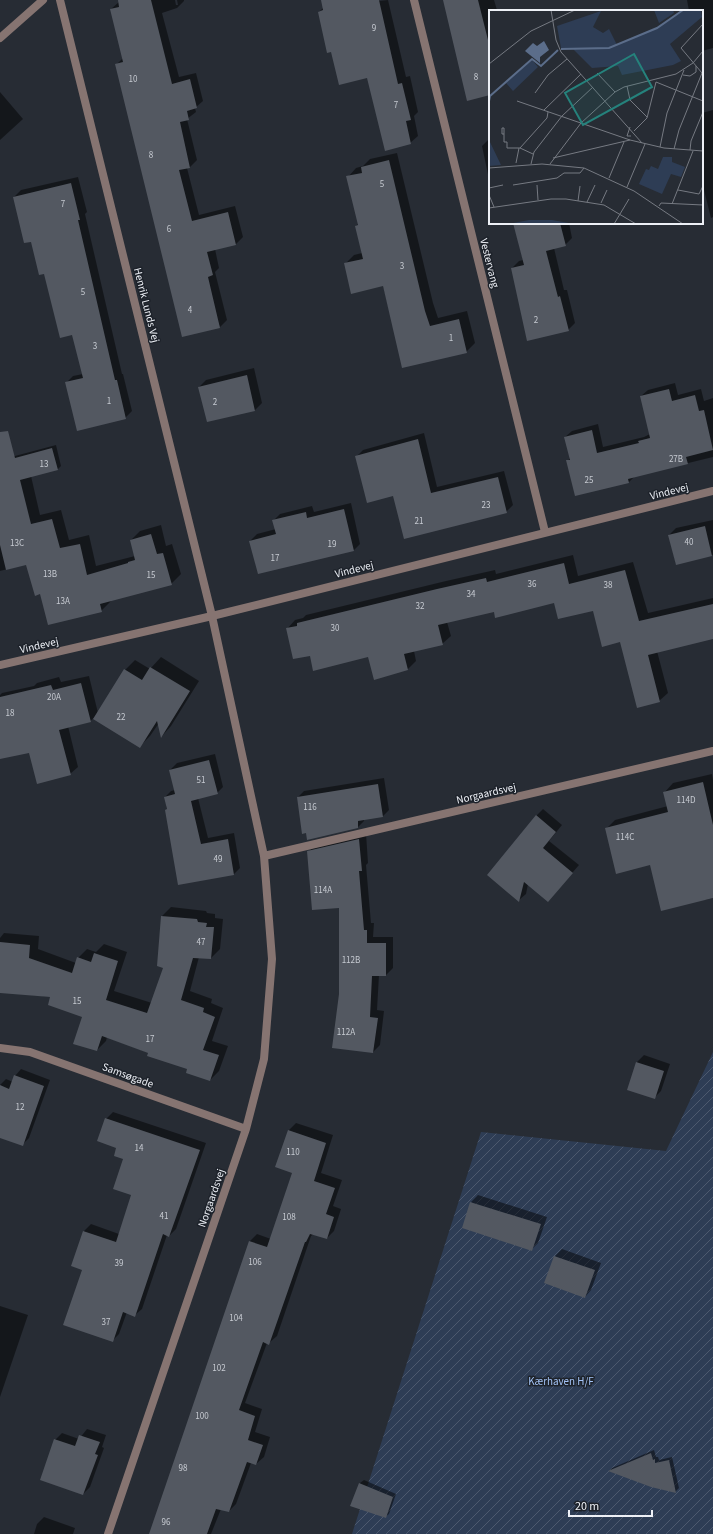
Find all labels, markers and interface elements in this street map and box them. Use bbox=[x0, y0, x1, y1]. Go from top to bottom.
inset map bbox=[489, 10, 703, 224]
house number: 9 bbox=[372, 22, 377, 35]
house number: 8 bbox=[474, 71, 479, 84]
house number: 10 bbox=[129, 73, 138, 86]
house number: 7 bbox=[394, 99, 399, 112]
house number: 8 bbox=[149, 149, 154, 162]
house number: 5 bbox=[380, 178, 385, 191]
house number: 7 bbox=[61, 198, 66, 211]
house number: 6 bbox=[167, 223, 172, 236]
street label: Vestervang bbox=[476, 237, 503, 290]
house number: 3 bbox=[400, 260, 405, 273]
street label: Henrik Lunds Vej bbox=[130, 266, 163, 344]
house number: 5 bbox=[81, 286, 86, 299]
house number: 4 bbox=[188, 304, 193, 317]
house number: 2 bbox=[534, 314, 539, 327]
house number: 1 bbox=[449, 332, 453, 345]
house number: 3 bbox=[93, 340, 98, 353]
house number: 1 bbox=[107, 395, 111, 408]
house number: 2 bbox=[213, 396, 218, 409]
house number: 27B bbox=[669, 453, 683, 466]
house number: 13 bbox=[40, 458, 49, 471]
house number: 25 bbox=[585, 474, 594, 487]
street label: Vindevej bbox=[648, 479, 690, 504]
house number: 23 bbox=[482, 499, 491, 512]
house number: 21 bbox=[415, 515, 423, 528]
house number: 40 bbox=[685, 536, 694, 549]
house number: 13C bbox=[10, 537, 24, 550]
house number: 19 bbox=[328, 538, 337, 551]
house number: 17 bbox=[271, 552, 280, 565]
street label: Vindevej bbox=[333, 557, 375, 582]
house number: 13B bbox=[43, 568, 57, 581]
house number: 15 bbox=[147, 569, 156, 582]
house number: 36 bbox=[528, 578, 537, 591]
house number: 38 bbox=[604, 579, 613, 592]
house number: 34 bbox=[467, 588, 476, 601]
house number: 13A bbox=[56, 595, 70, 608]
house number: 32 bbox=[416, 600, 425, 613]
house number: 30 bbox=[331, 622, 340, 635]
street label: Vindevej bbox=[18, 634, 60, 657]
house number: 20A bbox=[47, 691, 61, 704]
house number: 18 bbox=[6, 707, 15, 720]
house number: 22 bbox=[117, 711, 126, 724]
house number: 51 bbox=[197, 774, 205, 787]
street label: Norgaardsvej bbox=[455, 779, 517, 808]
house number: 114D bbox=[677, 794, 696, 807]
house number: 116 bbox=[303, 801, 317, 814]
house number: 114C bbox=[616, 831, 634, 844]
house number: 49 bbox=[214, 853, 223, 866]
house number: 114A bbox=[314, 884, 332, 897]
house number: 47 bbox=[197, 936, 206, 949]
house number: 112B bbox=[342, 954, 360, 967]
house number: 15 bbox=[73, 995, 82, 1008]
house number: 112A bbox=[337, 1026, 355, 1039]
house number: 17 bbox=[146, 1033, 155, 1046]
street label: Samsøgade bbox=[100, 1059, 156, 1092]
house number: 12 bbox=[16, 1101, 25, 1114]
house number: 14 bbox=[135, 1142, 144, 1155]
house number: 110 bbox=[286, 1146, 300, 1159]
street label: Norgaardsvej bbox=[194, 1167, 228, 1229]
house number: 41 bbox=[160, 1210, 168, 1223]
house number: 108 bbox=[282, 1211, 296, 1224]
house number: 106 bbox=[248, 1256, 262, 1269]
house number: 39 bbox=[115, 1257, 124, 1270]
house number: 104 bbox=[229, 1312, 243, 1325]
house number: 37 bbox=[102, 1316, 111, 1329]
house number: 102 bbox=[212, 1362, 226, 1375]
park label: Kærhaven H/F bbox=[528, 1374, 594, 1389]
house number: 100 bbox=[195, 1410, 209, 1423]
house number: 98 bbox=[179, 1462, 188, 1475]
scale bar bbox=[569, 1492, 652, 1518]
text: 20 m bbox=[575, 1498, 599, 1515]
house number: 96 bbox=[162, 1516, 171, 1529]

